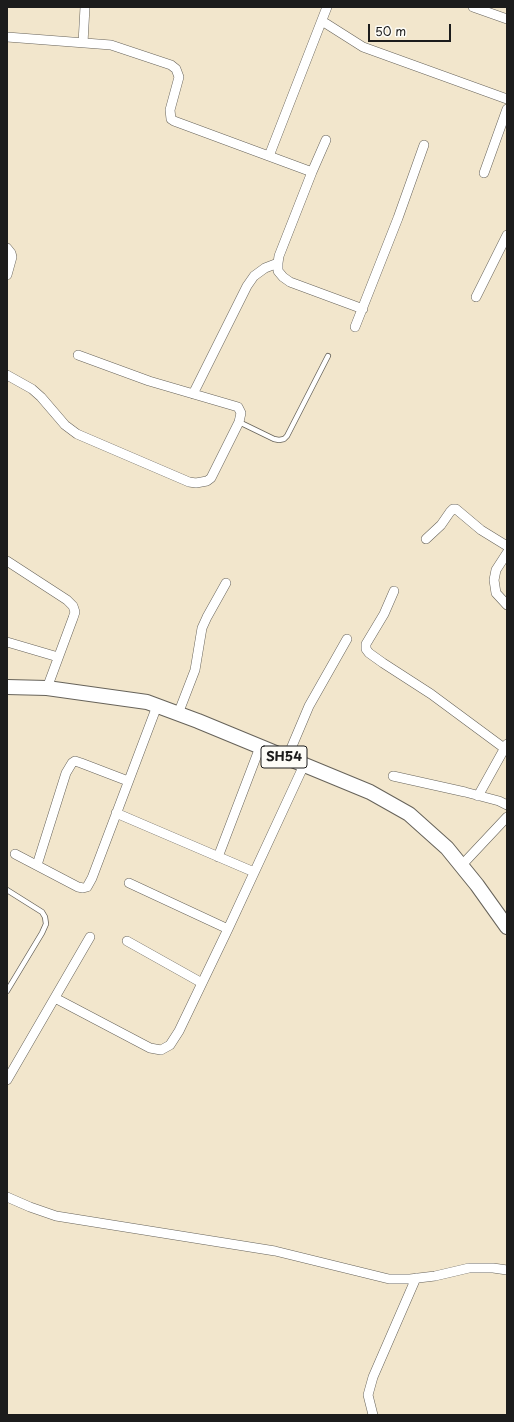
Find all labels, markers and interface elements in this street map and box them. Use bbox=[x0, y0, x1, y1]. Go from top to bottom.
scale bar bbox=[370, 16, 453, 42]
text: 50 m bbox=[375, 22, 406, 40]
road number: SH54 bbox=[261, 746, 307, 768]

